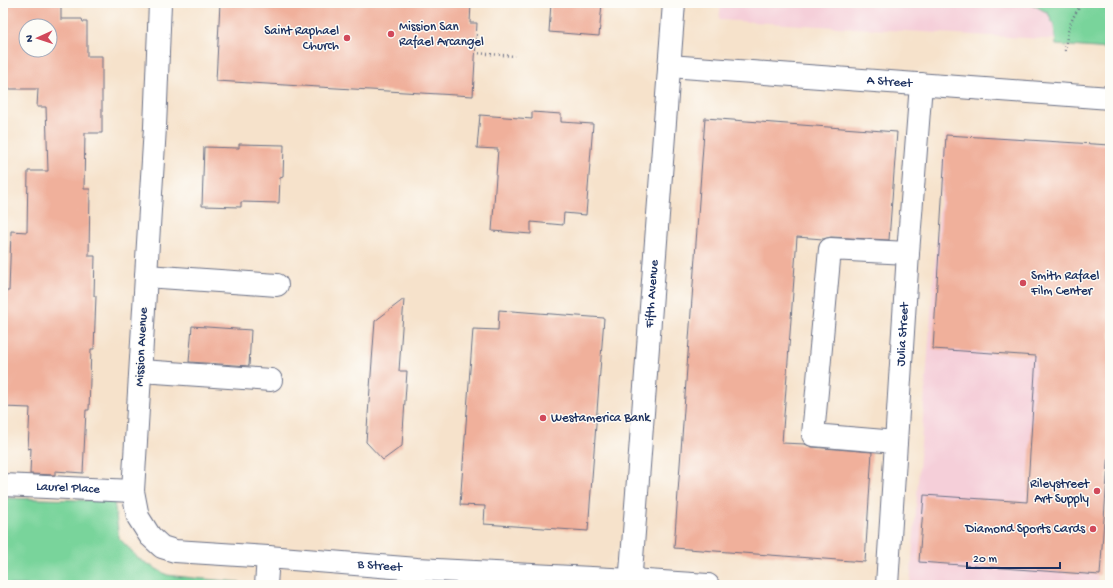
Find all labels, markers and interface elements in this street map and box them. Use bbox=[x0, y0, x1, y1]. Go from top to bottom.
north arrow bbox=[18, 18, 58, 58]
place label: Mission San Rafael Arcangel bbox=[399, 20, 484, 50]
place label: Saint Raphael Church bbox=[264, 24, 339, 54]
marker: Mission San Rafael Arcangel bbox=[386, 29, 396, 39]
marker: Saint Raphael Church bbox=[342, 33, 352, 43]
text: N bbox=[24, 35, 36, 42]
street label: A Street bbox=[866, 73, 914, 91]
street label: Fifth Avenue bbox=[642, 259, 662, 329]
place label: Smith Rafael Film Center bbox=[1030, 269, 1099, 299]
marker: Smith Rafael Film Center bbox=[1018, 278, 1028, 288]
street label: Julia Street bbox=[893, 301, 912, 367]
street label: Mission Avenue bbox=[132, 307, 152, 387]
place label: Westamerica Bank bbox=[551, 411, 651, 426]
marker: Westamerica Bank bbox=[538, 413, 548, 423]
place label: Rileystreet Art Supply bbox=[1030, 477, 1091, 507]
street label: Laurel Place bbox=[36, 479, 100, 497]
marker: Rileystreet Art Supply bbox=[1092, 486, 1102, 496]
place label: Diamond Sports Cards bbox=[964, 522, 1086, 537]
marker: Diamond Sports Cards bbox=[1088, 524, 1098, 534]
scale bar bbox=[967, 544, 1060, 570]
text: 20 m bbox=[973, 553, 998, 567]
street label: B Street bbox=[356, 557, 404, 575]

